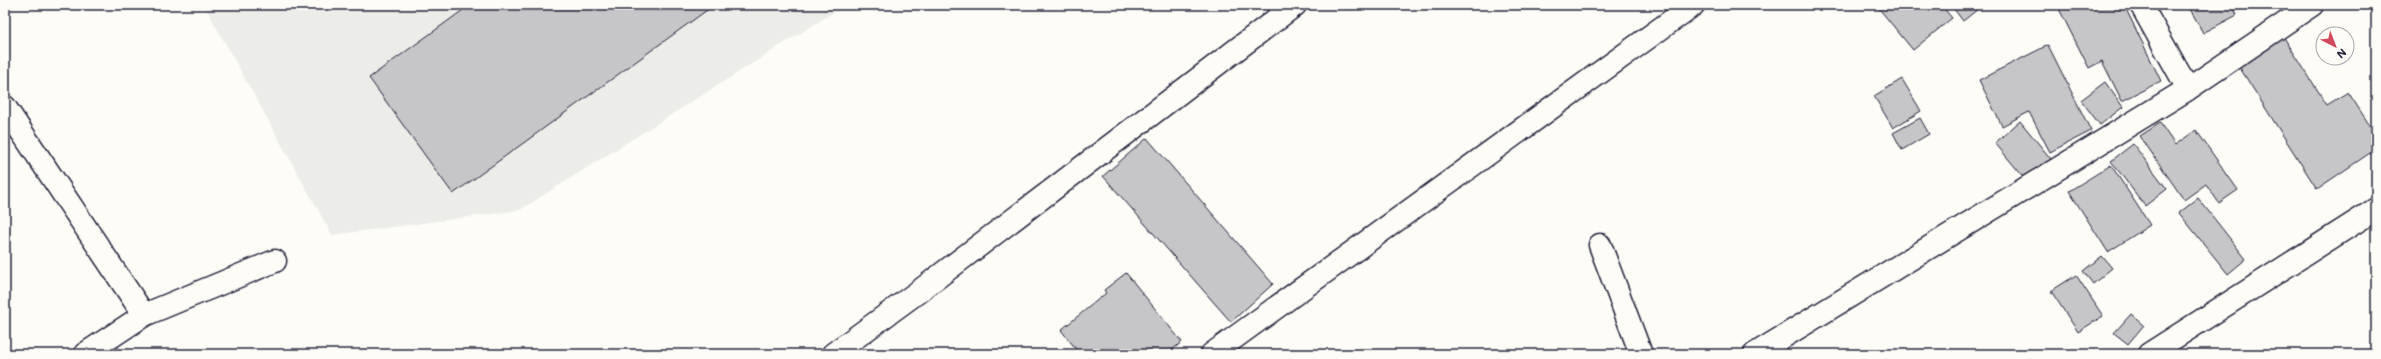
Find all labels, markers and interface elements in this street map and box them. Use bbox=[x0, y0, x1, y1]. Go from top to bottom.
north arrow bbox=[2315, 26, 2355, 66]
text: N bbox=[2334, 45, 2350, 62]

